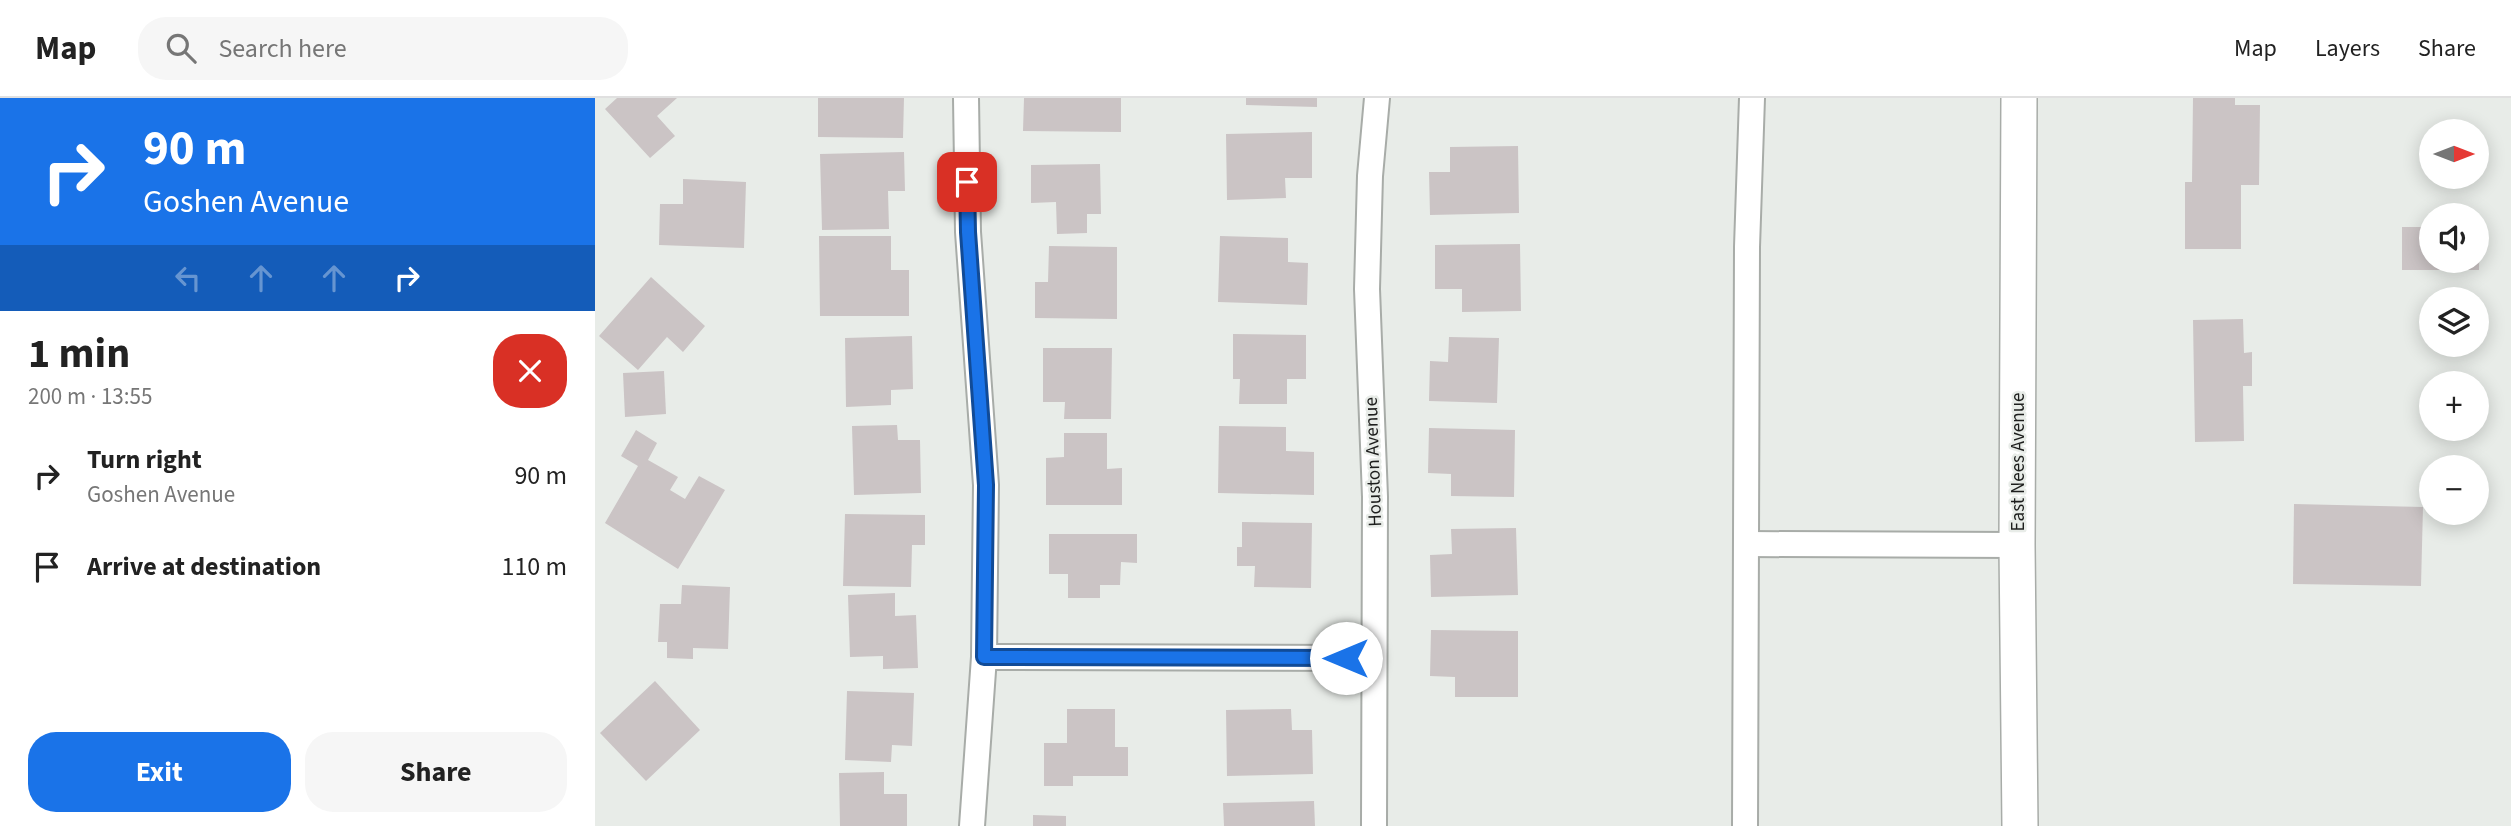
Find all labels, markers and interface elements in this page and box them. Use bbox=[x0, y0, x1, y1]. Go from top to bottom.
search box bbox=[138, 17, 628, 80]
text: Map bbox=[35, 25, 96, 72]
icon: search bbox=[162, 29, 200, 67]
text: Search here bbox=[218, 30, 347, 67]
text: Map bbox=[2234, 31, 2277, 66]
text: Layers bbox=[2315, 31, 2380, 66]
text: Share bbox=[2418, 31, 2476, 66]
text: 90 m bbox=[143, 114, 247, 184]
north arrow bbox=[2419, 119, 2489, 189]
map controls bbox=[2419, 119, 2489, 525]
icon: right bbox=[28, 126, 119, 217]
pin bbox=[937, 152, 997, 212]
icon: arrive bbox=[948, 163, 986, 201]
text: Goshen Avenue bbox=[143, 179, 349, 225]
button: sound bbox=[2419, 203, 2489, 273]
icon: left bbox=[169, 259, 207, 297]
icon: ahead bbox=[242, 259, 280, 297]
icon: ahead bbox=[315, 259, 353, 297]
icon: right bbox=[388, 259, 426, 297]
button: layers bbox=[2419, 287, 2489, 357]
text: 1 min bbox=[28, 324, 130, 384]
button: close bbox=[493, 334, 567, 408]
button: + bbox=[2419, 371, 2489, 441]
text: 200 m · 13:55 bbox=[28, 380, 152, 413]
street label: East Nees Avenue bbox=[2005, 393, 2032, 531]
street label: Houston Avenue bbox=[1358, 397, 1389, 527]
text: Turn right bbox=[87, 441, 202, 478]
button: − bbox=[2419, 455, 2489, 525]
icon: right bbox=[28, 457, 66, 495]
text: 90 m bbox=[514, 457, 567, 494]
text: Goshen Avenue bbox=[87, 478, 235, 511]
icon: arrive bbox=[28, 548, 66, 586]
text: Arrive at destination bbox=[87, 548, 321, 585]
text: 110 m bbox=[501, 548, 567, 585]
position arrow bbox=[1309, 621, 1383, 695]
button: Exit bbox=[28, 732, 291, 812]
button: Share bbox=[305, 732, 567, 812]

